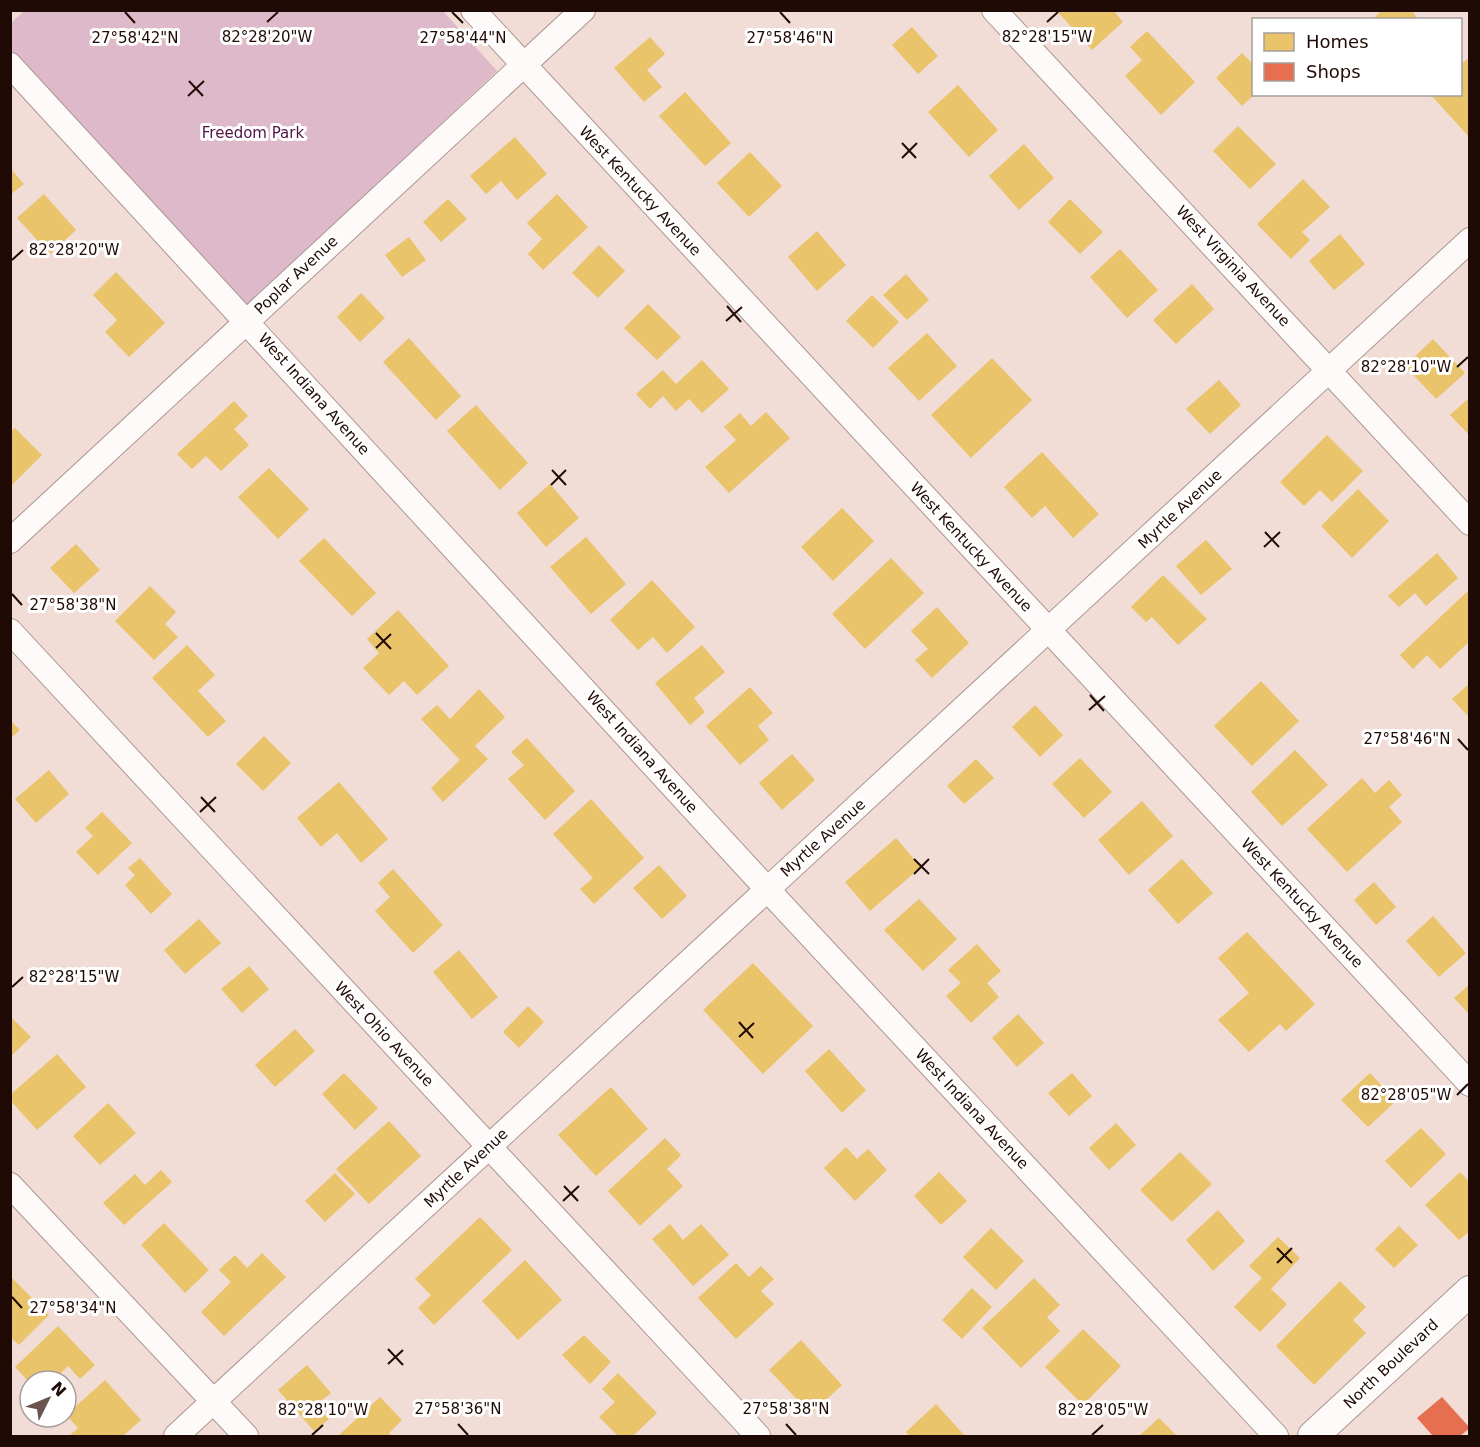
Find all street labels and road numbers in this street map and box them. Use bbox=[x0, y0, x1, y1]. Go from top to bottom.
street label: West Kentucky Avenue bbox=[575, 122, 705, 260]
street label: West Virginia Avenue bbox=[1172, 202, 1294, 330]
street label: Poplar Avenue bbox=[251, 232, 341, 318]
street label: West Indiana Avenue bbox=[255, 329, 373, 459]
street label: Myrtle Avenue bbox=[1134, 466, 1226, 552]
street label: West Kentucky Avenue bbox=[906, 478, 1036, 616]
street label: West Indiana Avenue bbox=[583, 687, 701, 817]
street label: Myrtle Avenue bbox=[777, 795, 869, 881]
street label: West Kentucky Avenue bbox=[1237, 834, 1367, 972]
street label: West Ohio Avenue bbox=[331, 978, 437, 1090]
street label: West Indiana Avenue bbox=[912, 1045, 1032, 1173]
street label: Myrtle Avenue bbox=[420, 1125, 512, 1211]
street label: North Boulevard bbox=[1340, 1316, 1442, 1412]

